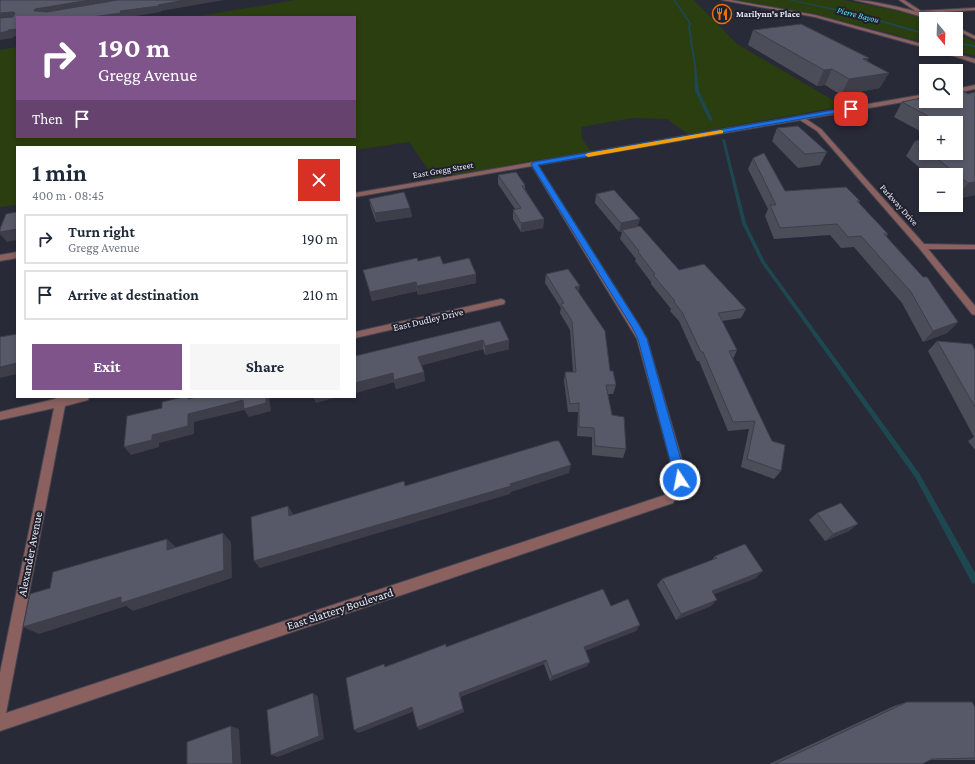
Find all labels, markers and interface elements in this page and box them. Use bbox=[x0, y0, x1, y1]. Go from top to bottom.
restaurant icon: Marilynn's Place bbox=[711, 3, 733, 25]
water label: Pierre Bayou bbox=[836, 5, 880, 25]
place label: Marilynn's Place bbox=[736, 9, 800, 19]
north arrow bbox=[919, 12, 963, 56]
map controls bbox=[919, 12, 963, 212]
icon: right bbox=[32, 32, 84, 84]
text: 190 m bbox=[98, 32, 170, 63]
button: search bbox=[919, 64, 963, 108]
text: Gregg Avenue bbox=[98, 65, 197, 85]
pin bbox=[834, 92, 868, 126]
icon: arrive bbox=[840, 98, 862, 120]
icon: arrive bbox=[71, 108, 93, 130]
text: Then bbox=[32, 111, 63, 127]
button: + bbox=[919, 116, 963, 160]
text: 1 min bbox=[32, 159, 87, 186]
button: close bbox=[298, 159, 340, 201]
street label: East Gregg Street bbox=[412, 160, 475, 180]
button: − bbox=[919, 168, 963, 212]
street label: Parkway Drive bbox=[878, 182, 920, 228]
text: 400 m · 08:45 bbox=[32, 188, 104, 203]
text: Turn right bbox=[68, 224, 135, 240]
icon: right bbox=[34, 228, 56, 250]
text: 190 m bbox=[302, 231, 338, 247]
text: Gregg Avenue bbox=[68, 240, 140, 255]
icon: arrive bbox=[34, 284, 56, 306]
text: Arrive at destination bbox=[68, 287, 199, 303]
text: 210 m bbox=[303, 287, 338, 303]
street label: East Dudley Drive bbox=[392, 306, 465, 333]
button: Exit bbox=[32, 344, 182, 390]
button: Share bbox=[190, 344, 340, 390]
position arrow bbox=[659, 459, 701, 501]
street label: Alexander Avenue bbox=[15, 510, 45, 598]
street label: East Slattery Boulevard bbox=[285, 585, 396, 633]

